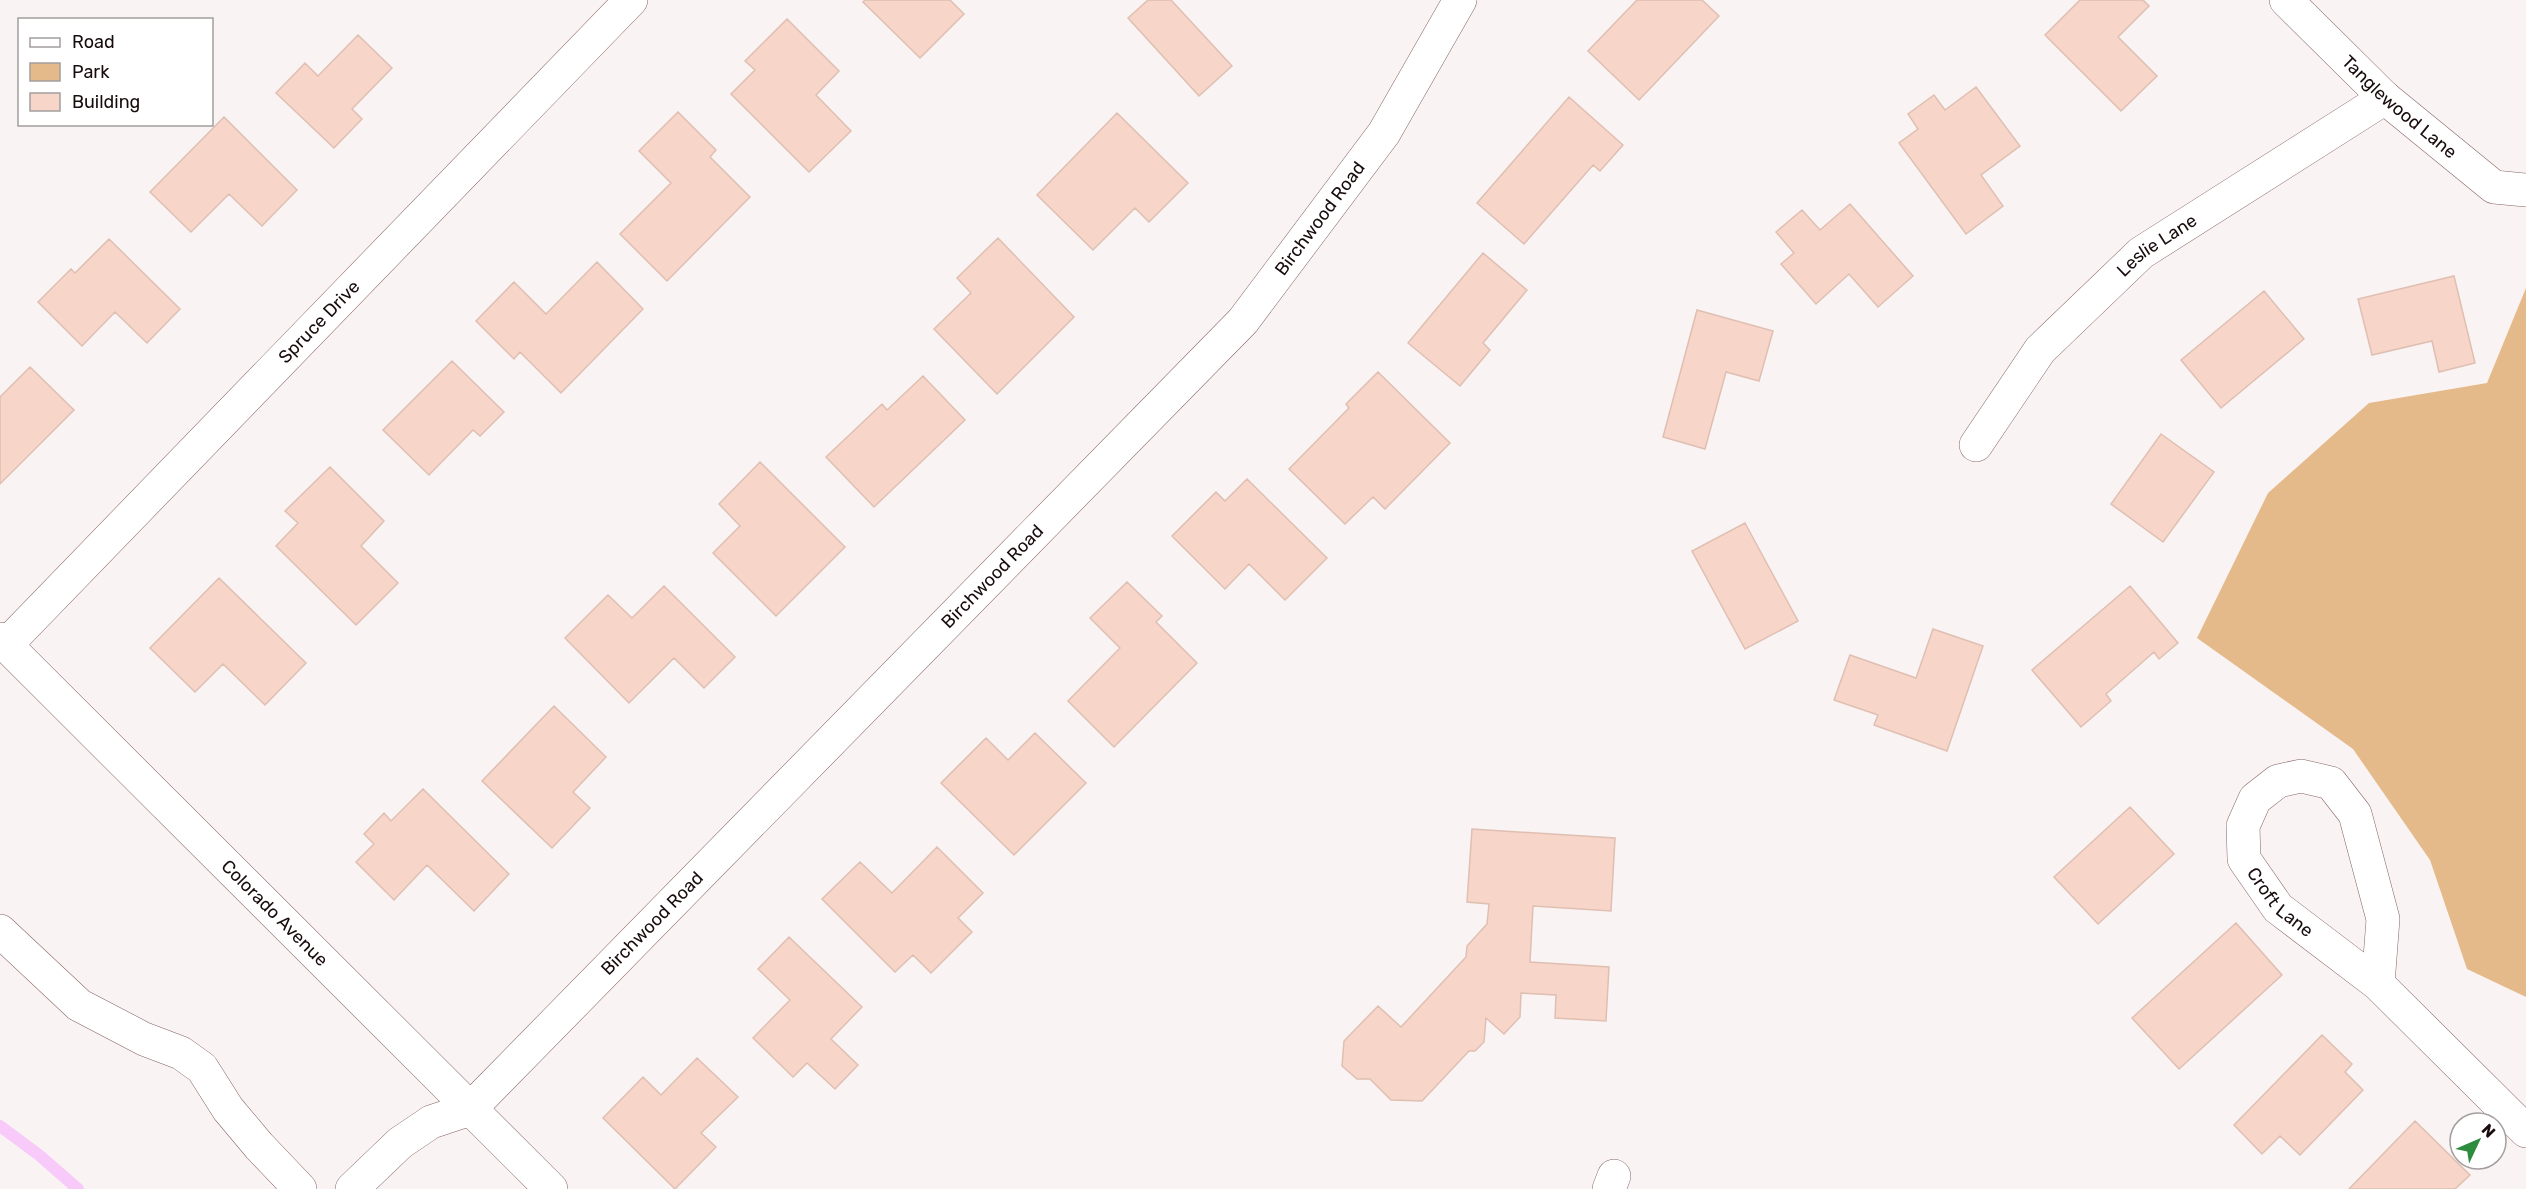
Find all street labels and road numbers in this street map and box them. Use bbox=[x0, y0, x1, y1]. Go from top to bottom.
street label: Tanglewood Lane bbox=[2337, 51, 2461, 163]
street label: Birchwood Road bbox=[1270, 157, 1370, 280]
street label: Leslie Lane bbox=[2112, 209, 2201, 281]
street label: Spruce Drive bbox=[274, 276, 364, 368]
street label: Birchwood Road bbox=[937, 520, 1048, 633]
street label: Colorado Avenue bbox=[217, 855, 333, 971]
street label: Croft Lane bbox=[2242, 863, 2318, 942]
street label: Birchwood Road bbox=[596, 867, 708, 980]

